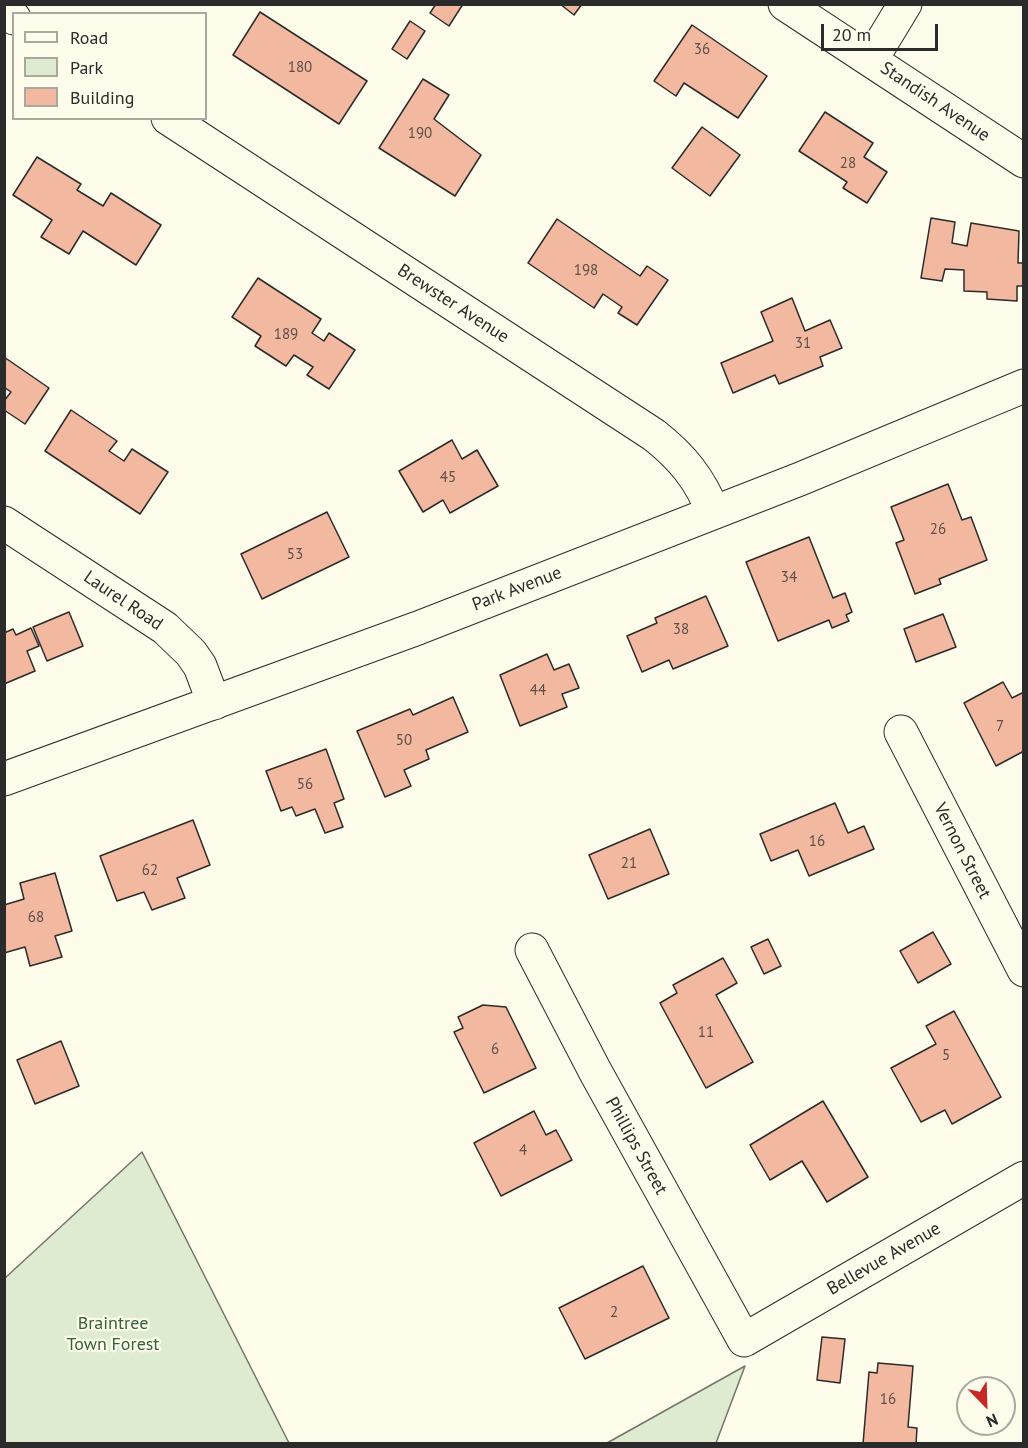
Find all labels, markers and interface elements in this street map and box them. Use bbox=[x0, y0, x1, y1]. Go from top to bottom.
legend bbox=[12, 12, 207, 120]
scale bar bbox=[824, 12, 941, 50]
text: 20 m bbox=[832, 23, 871, 46]
text: Road bbox=[70, 26, 108, 49]
house number: 36 bbox=[694, 41, 710, 59]
text: Park bbox=[70, 56, 103, 79]
street label: Standish Avenue bbox=[876, 57, 994, 147]
house number: 180 bbox=[288, 59, 312, 77]
text: Building bbox=[70, 86, 134, 109]
house number: 190 bbox=[408, 125, 432, 143]
house number: 28 bbox=[840, 155, 856, 173]
street label: Brewster Avenue bbox=[393, 260, 513, 348]
house number: 198 bbox=[574, 262, 598, 280]
house number: 189 bbox=[274, 326, 298, 344]
house number: 31 bbox=[795, 335, 811, 353]
house number: 45 bbox=[440, 469, 456, 487]
house number: 26 bbox=[930, 521, 946, 539]
house number: 53 bbox=[287, 546, 303, 564]
street label: Park Avenue bbox=[469, 562, 565, 616]
street label: Laurel Road bbox=[79, 567, 167, 635]
house number: 34 bbox=[781, 569, 797, 587]
house number: 38 bbox=[673, 621, 689, 639]
house number: 44 bbox=[530, 682, 546, 700]
house number: 7 bbox=[996, 718, 1004, 736]
house number: 50 bbox=[396, 732, 412, 750]
house number: 56 bbox=[297, 776, 313, 794]
street label: Vernon Street bbox=[929, 800, 995, 902]
house number: 16 bbox=[809, 833, 825, 851]
house number: 21 bbox=[621, 855, 637, 873]
house number: 62 bbox=[142, 862, 158, 880]
house number: 68 bbox=[28, 909, 44, 927]
house number: 11 bbox=[698, 1024, 714, 1042]
house number: 6 bbox=[491, 1041, 499, 1059]
house number: 5 bbox=[942, 1047, 950, 1065]
street label: Phillips Street bbox=[600, 1093, 672, 1199]
house number: 4 bbox=[519, 1142, 527, 1160]
street label: Bellevue Avenue bbox=[823, 1218, 945, 1300]
house number: 2 bbox=[610, 1304, 618, 1322]
park label: Braintree Town Forest bbox=[67, 1313, 159, 1356]
north arrow bbox=[956, 1376, 1016, 1436]
house number: 16 bbox=[880, 1391, 896, 1409]
text: N bbox=[984, 1409, 1001, 1432]

